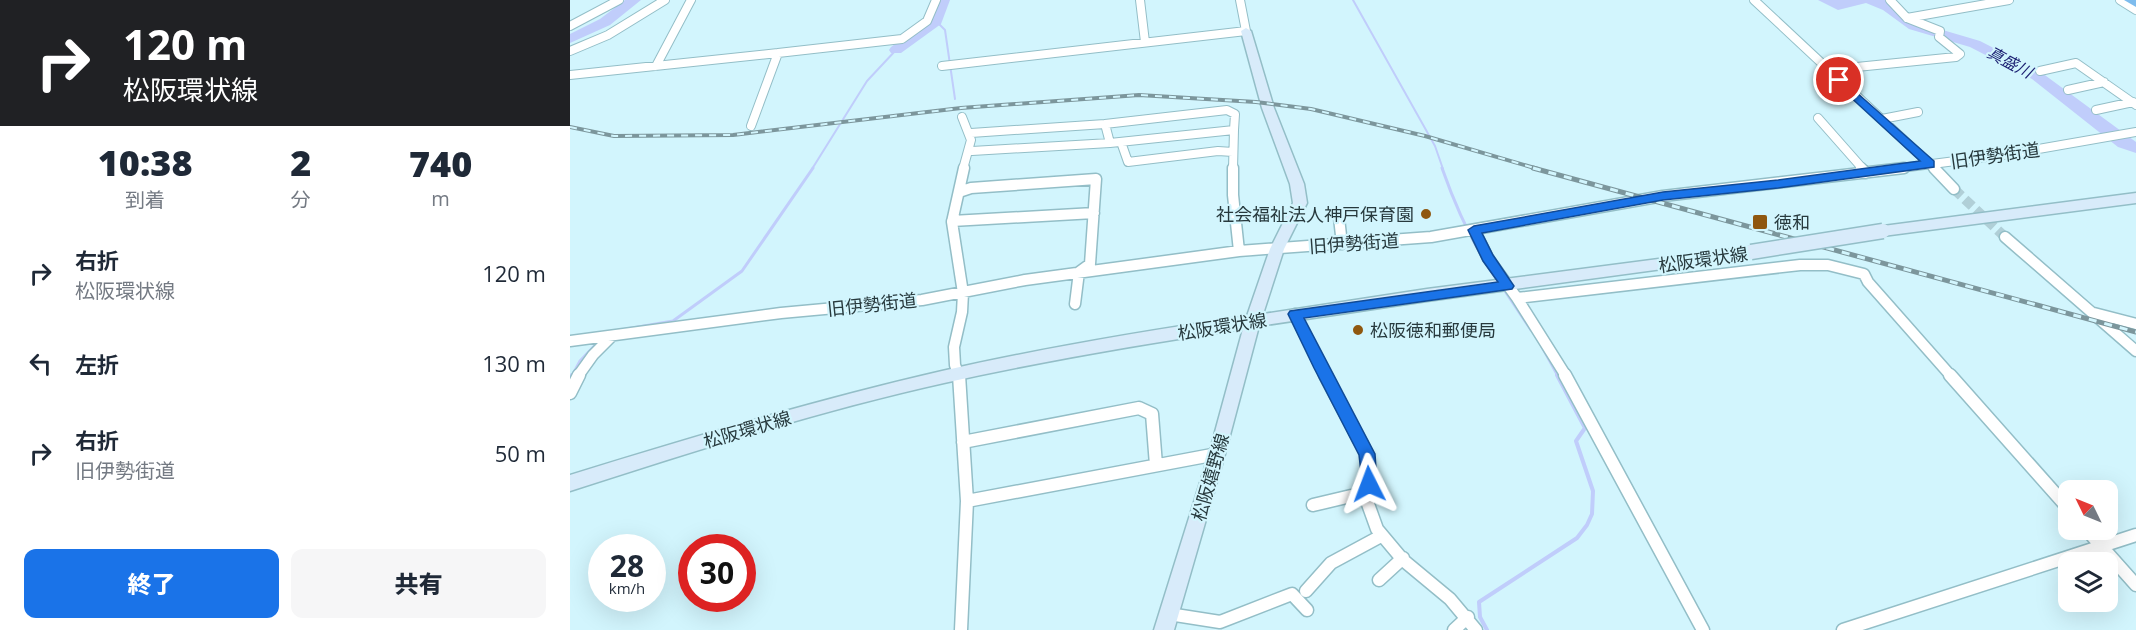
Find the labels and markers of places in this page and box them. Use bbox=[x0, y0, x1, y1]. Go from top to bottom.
pin bbox=[1813, 54, 1864, 105]
place label: 社会福祉法人神戸保育園 bbox=[1216, 202, 1414, 226]
marker: 社会福祉法人神戸保育園 bbox=[1419, 207, 1433, 221]
place label: 徳和 bbox=[1774, 210, 1810, 234]
marker: 徳和 bbox=[1751, 213, 1769, 231]
place label: 松阪徳和郵便局 bbox=[1370, 318, 1496, 342]
marker: 松阪徳和郵便局 bbox=[1351, 323, 1365, 337]

